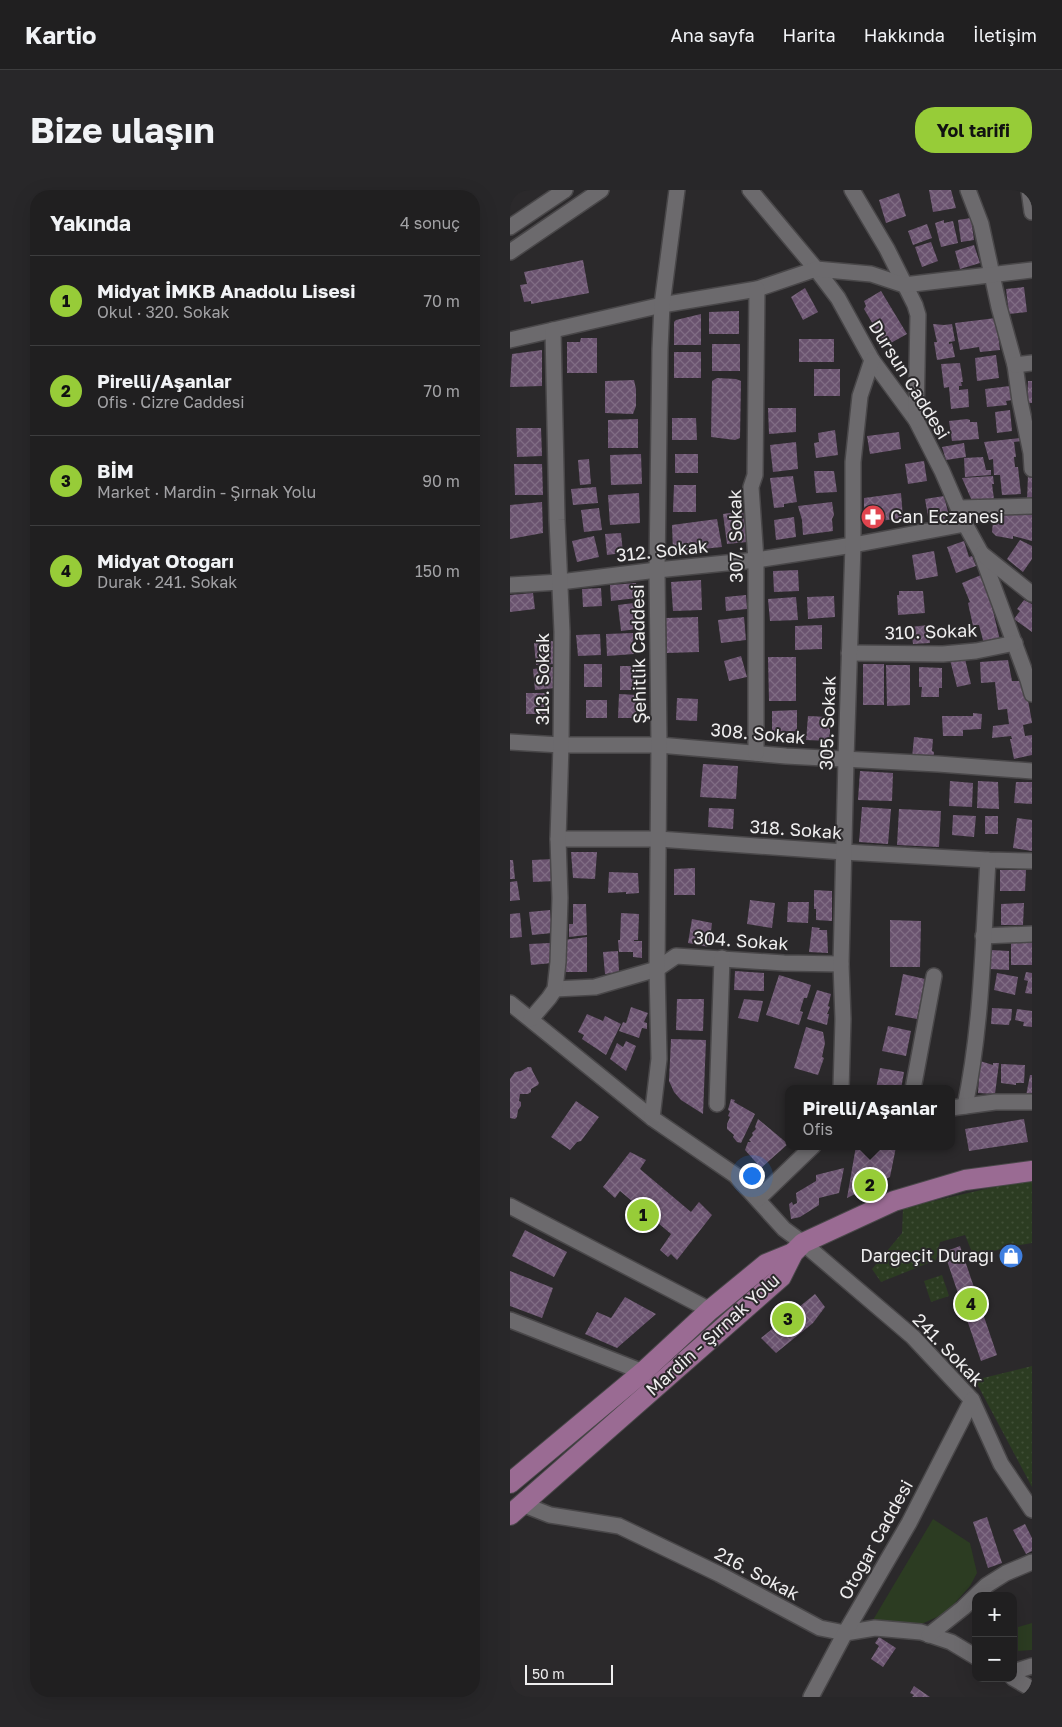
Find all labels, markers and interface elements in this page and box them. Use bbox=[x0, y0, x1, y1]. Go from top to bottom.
text: Kartio bbox=[25, 20, 97, 49]
text: Ana sayfa bbox=[671, 24, 755, 46]
text: Harita bbox=[783, 24, 836, 46]
text: Hakkında bbox=[864, 24, 945, 46]
text: İletişim bbox=[973, 24, 1037, 46]
button: Yol tarifi bbox=[915, 107, 1032, 153]
text: Bize ulaşın bbox=[30, 109, 215, 151]
text: Yakında bbox=[50, 210, 131, 236]
text: 4 sonuç bbox=[400, 213, 460, 233]
text: Midyat İMKB Anadolu Lisesi bbox=[97, 279, 355, 302]
text: 1 bbox=[62, 291, 70, 311]
text: 70 m bbox=[423, 291, 460, 311]
text: Okul · 320. Sokak bbox=[97, 302, 230, 322]
street label: Dursun Caddesi bbox=[865, 316, 955, 443]
text: Pirelli/Aşanlar bbox=[97, 369, 232, 392]
text: 2 bbox=[61, 381, 71, 401]
text: 70 m bbox=[423, 381, 460, 401]
text: Ofis · Cizre Caddesi bbox=[97, 392, 245, 412]
text: BİM bbox=[97, 459, 134, 482]
text: 3 bbox=[61, 471, 71, 491]
text: 90 m bbox=[422, 471, 460, 491]
text: Market · Mardin - Şırnak Yolu bbox=[97, 482, 316, 502]
street label: 307. Sokak bbox=[723, 489, 747, 583]
pharmacy icon: Can Eczanesi bbox=[860, 504, 886, 530]
place label: Can Eczanesi bbox=[890, 505, 1004, 527]
street label: 312. Sokak bbox=[615, 534, 709, 566]
text: Midyat Otogarı bbox=[97, 549, 234, 572]
text: 4 bbox=[61, 561, 71, 581]
text: 150 m bbox=[415, 561, 460, 581]
text: Durak · 241. Sokak bbox=[97, 572, 237, 592]
street label: Şehitlik Caddesi bbox=[626, 584, 650, 724]
street label: 310. Sokak bbox=[884, 618, 978, 644]
street label: 313. Sokak bbox=[531, 633, 553, 725]
street label: 305. Sokak bbox=[814, 675, 840, 771]
street label: 308. Sokak bbox=[710, 718, 806, 748]
street label: 318. Sokak bbox=[749, 815, 843, 843]
street label: 304. Sokak bbox=[693, 926, 789, 954]
popup bbox=[785, 1085, 955, 1150]
text: Pirelli/Aşanlar bbox=[803, 1096, 937, 1119]
text: Ofis bbox=[803, 1119, 833, 1139]
your location bbox=[739, 1163, 765, 1189]
pin: 2 bbox=[854, 1166, 886, 1204]
pin: 1 bbox=[627, 1196, 659, 1234]
shop icon: Dargeçit Durağı bbox=[998, 1243, 1024, 1269]
place label: Dargeçit Durağı bbox=[860, 1244, 994, 1266]
street label: Mardin - Şırnak Yolu bbox=[641, 1269, 784, 1400]
pin: 4 bbox=[955, 1285, 987, 1323]
pin: 3 bbox=[772, 1300, 804, 1338]
street label: 241. Sokak bbox=[909, 1308, 989, 1390]
street label: Otogar Caddesi bbox=[833, 1476, 917, 1603]
street label: 216. Sokak bbox=[711, 1542, 804, 1605]
map controls bbox=[972, 1592, 1017, 1682]
button: + bbox=[972, 1592, 1017, 1637]
button: − bbox=[972, 1637, 1017, 1682]
scale bar bbox=[525, 1662, 612, 1685]
text: 50 m bbox=[532, 1665, 565, 1682]

